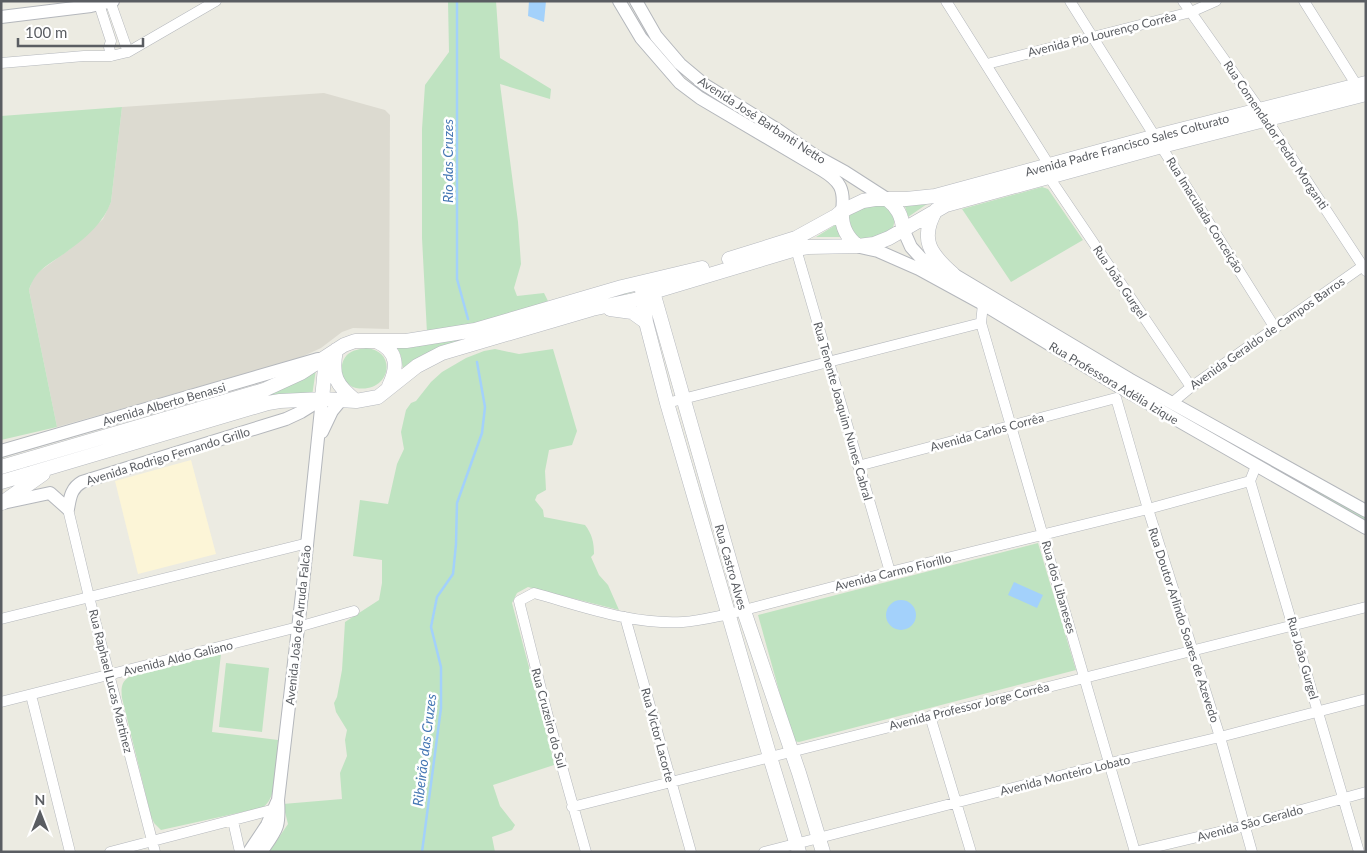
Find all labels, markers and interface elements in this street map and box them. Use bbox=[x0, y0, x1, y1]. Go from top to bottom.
street label: Avenida Pio Lourenço Corrêa bbox=[1026, 8, 1178, 60]
scale bar bbox=[18, 15, 142, 47]
text: 100 m bbox=[25, 23, 67, 41]
street label: Rua Comendador Pedro Morganti bbox=[1221, 58, 1331, 212]
street label: Avenida José Barbanti Netto bbox=[695, 73, 829, 167]
street label: Avenida Padre Francisco Sales Colturato bbox=[1023, 110, 1231, 180]
water label: Rio das Cruzes bbox=[439, 118, 456, 203]
street label: Rua Imaculada Conceição bbox=[1163, 154, 1247, 276]
street label: Rua João Gurgel bbox=[1090, 243, 1150, 321]
street label: Avenida Geraldo de Campos Barros bbox=[1187, 274, 1347, 392]
street label: Rua Tenente Joaquim Nunes Cabral bbox=[810, 320, 876, 502]
street label: Rua Professora Adélia Izique bbox=[1047, 338, 1181, 428]
street label: Avenida Alberto Benassi bbox=[101, 379, 227, 429]
street label: Avenida Carlos Corrêa bbox=[929, 410, 1046, 454]
street label: Avenida Rodrigo Fernando Grillo bbox=[84, 424, 252, 488]
street label: Rua Castro Alves bbox=[712, 522, 750, 612]
street label: Rua Doutor Arlindo Soares de Azevedo bbox=[1145, 526, 1223, 725]
street label: Rua dos Libaneses bbox=[1039, 539, 1079, 635]
street label: Avenida João de Arruda Falcão bbox=[282, 544, 314, 706]
street label: Avenida Carmo Fiorillo bbox=[833, 550, 953, 594]
street label: Rua Raphael Lucas Martinez bbox=[86, 608, 136, 755]
street label: Rua João Gurgel bbox=[1284, 615, 1322, 701]
street label: Avenida Aldo Galiano bbox=[122, 637, 234, 679]
street label: Rua Cruzeiro do Sul bbox=[528, 666, 570, 770]
street label: Avenida Professor Jorge Corrêa bbox=[887, 679, 1051, 733]
street label: Rua Victor Lacorte bbox=[638, 686, 678, 784]
water label: Ribeirão das Cruzes bbox=[409, 692, 439, 807]
street label: Avenida Monteiro Lobato bbox=[998, 752, 1132, 798]
north arrow bbox=[15, 788, 65, 838]
text: N bbox=[35, 791, 45, 808]
street label: Avenida São Geraldo bbox=[1195, 802, 1305, 844]

